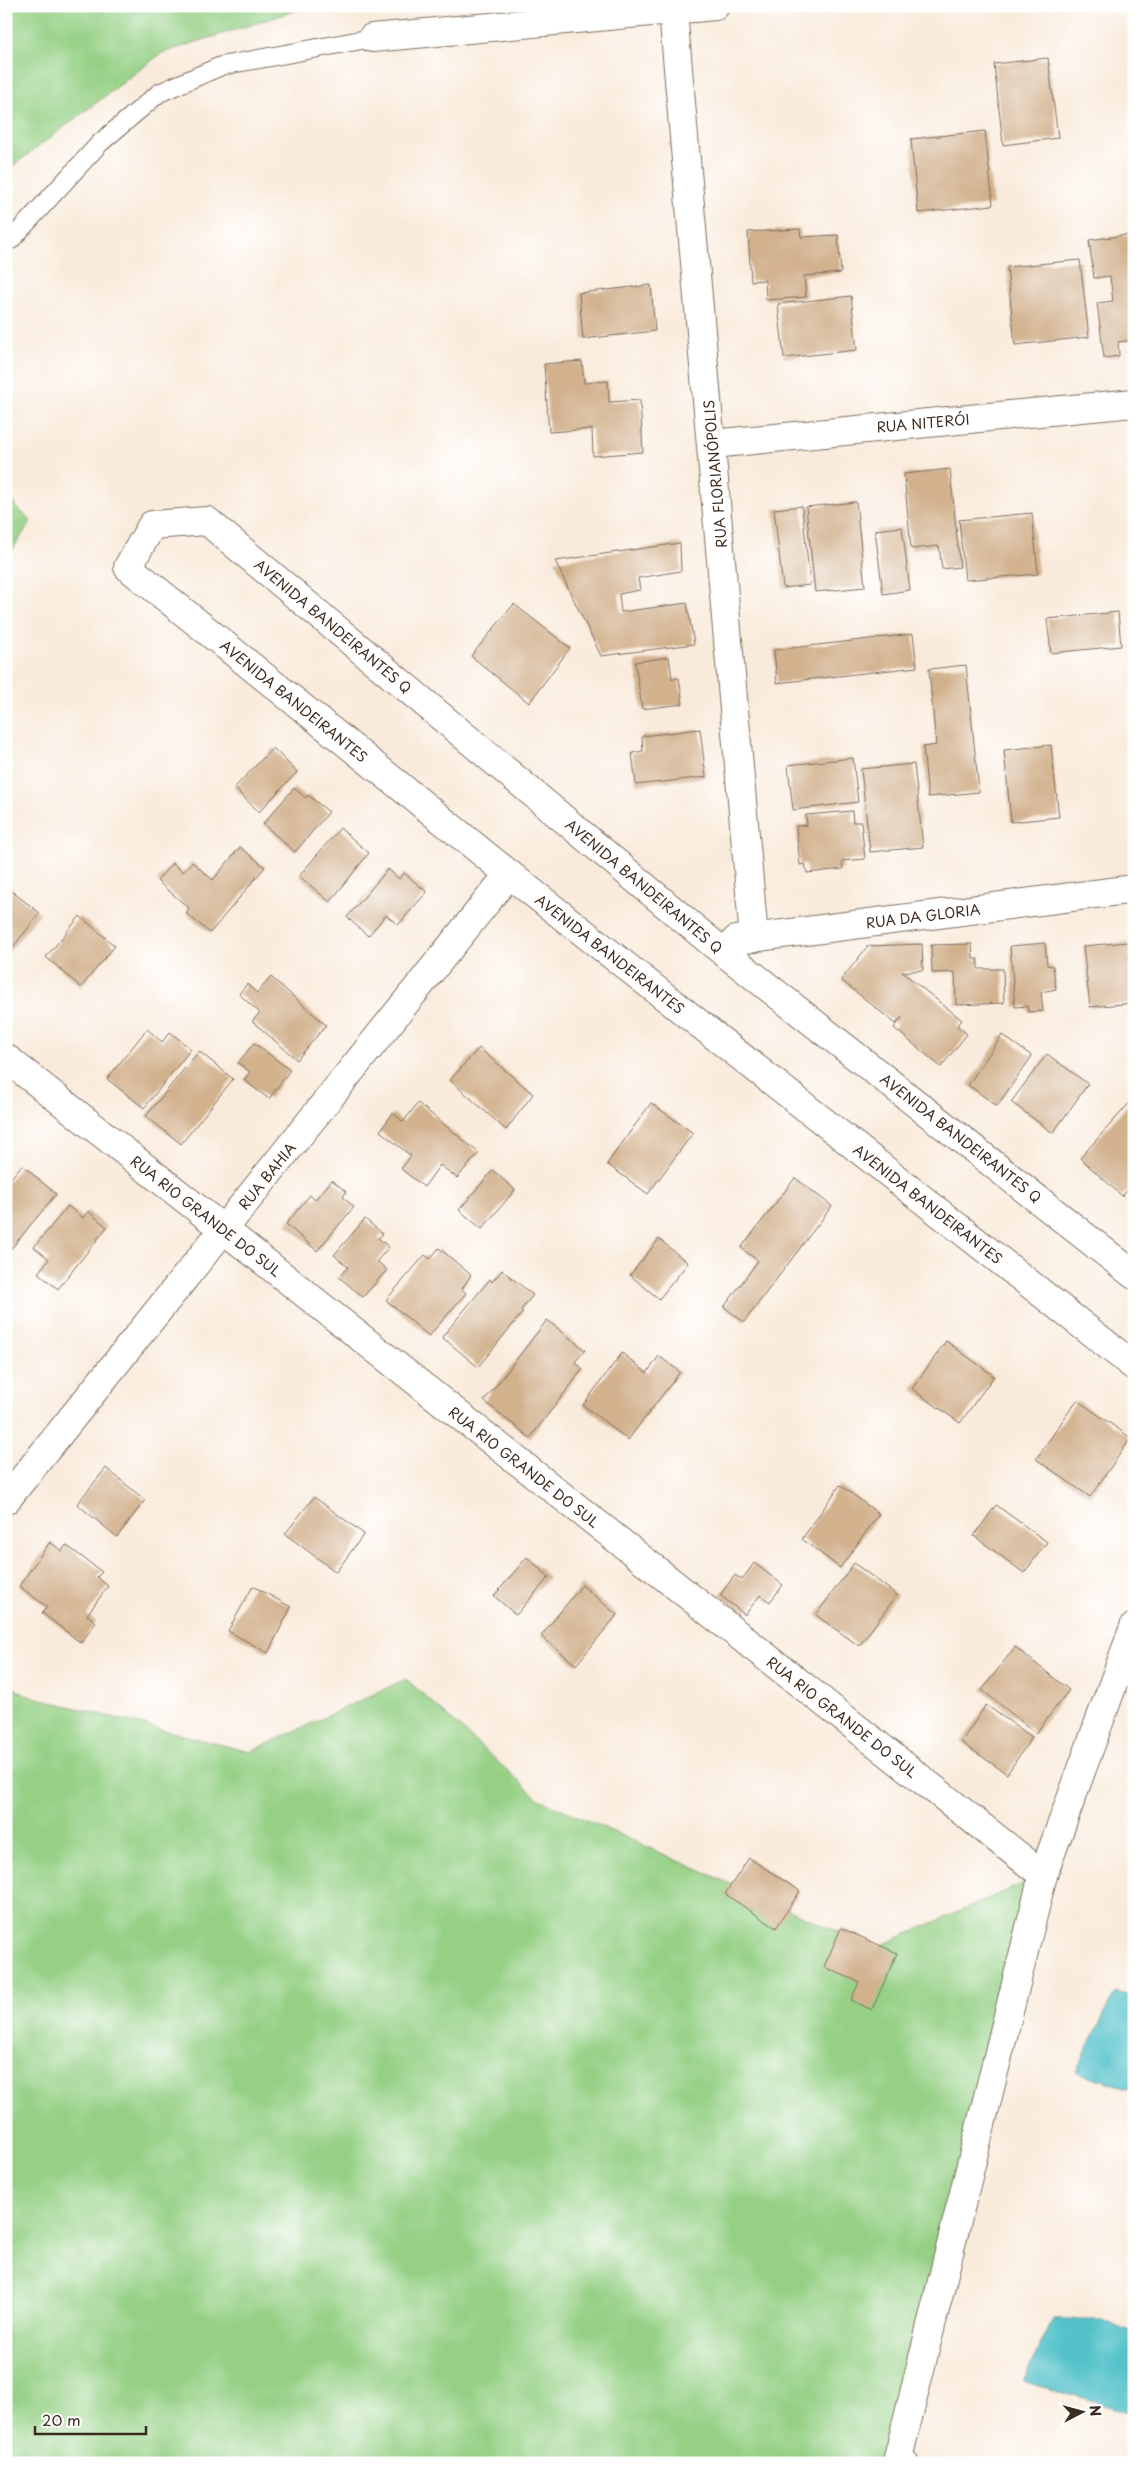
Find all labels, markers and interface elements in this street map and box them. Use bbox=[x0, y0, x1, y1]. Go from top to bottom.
street label: RUA FLORIANÓPOLIS bbox=[698, 399, 732, 549]
street label: RUA NITERÓI bbox=[876, 408, 970, 438]
street label: AVENIDA BANDEIRANTES Q bbox=[250, 554, 416, 698]
street label: AVENIDA BANDEIRANTES bbox=[216, 635, 372, 767]
street label: AVENIDA BANDEIRANTES Q bbox=[562, 816, 726, 956]
street label: AVENIDA BANDEIRANTES bbox=[533, 891, 687, 1017]
street label: RUA DA GLORIA bbox=[865, 899, 982, 933]
street label: AVENIDA BANDEIRANTES Q bbox=[877, 1070, 1045, 1206]
street label: RUA BAHIA bbox=[233, 1138, 301, 1214]
street label: AVENIDA BANDEIRANTES bbox=[851, 1141, 1005, 1267]
street label: RUA RIO GRANDE DO SUL bbox=[126, 1150, 286, 1282]
street label: RUA RIO GRANDE DO SUL bbox=[444, 1401, 604, 1533]
street label: RUA RIO GRANDE DO SUL bbox=[762, 1651, 922, 1783]
north arrow bbox=[1058, 2386, 1108, 2436]
scale bar bbox=[35, 2404, 146, 2436]
text: N bbox=[1084, 2404, 1106, 2417]
text: 20 m bbox=[42, 2408, 81, 2431]

